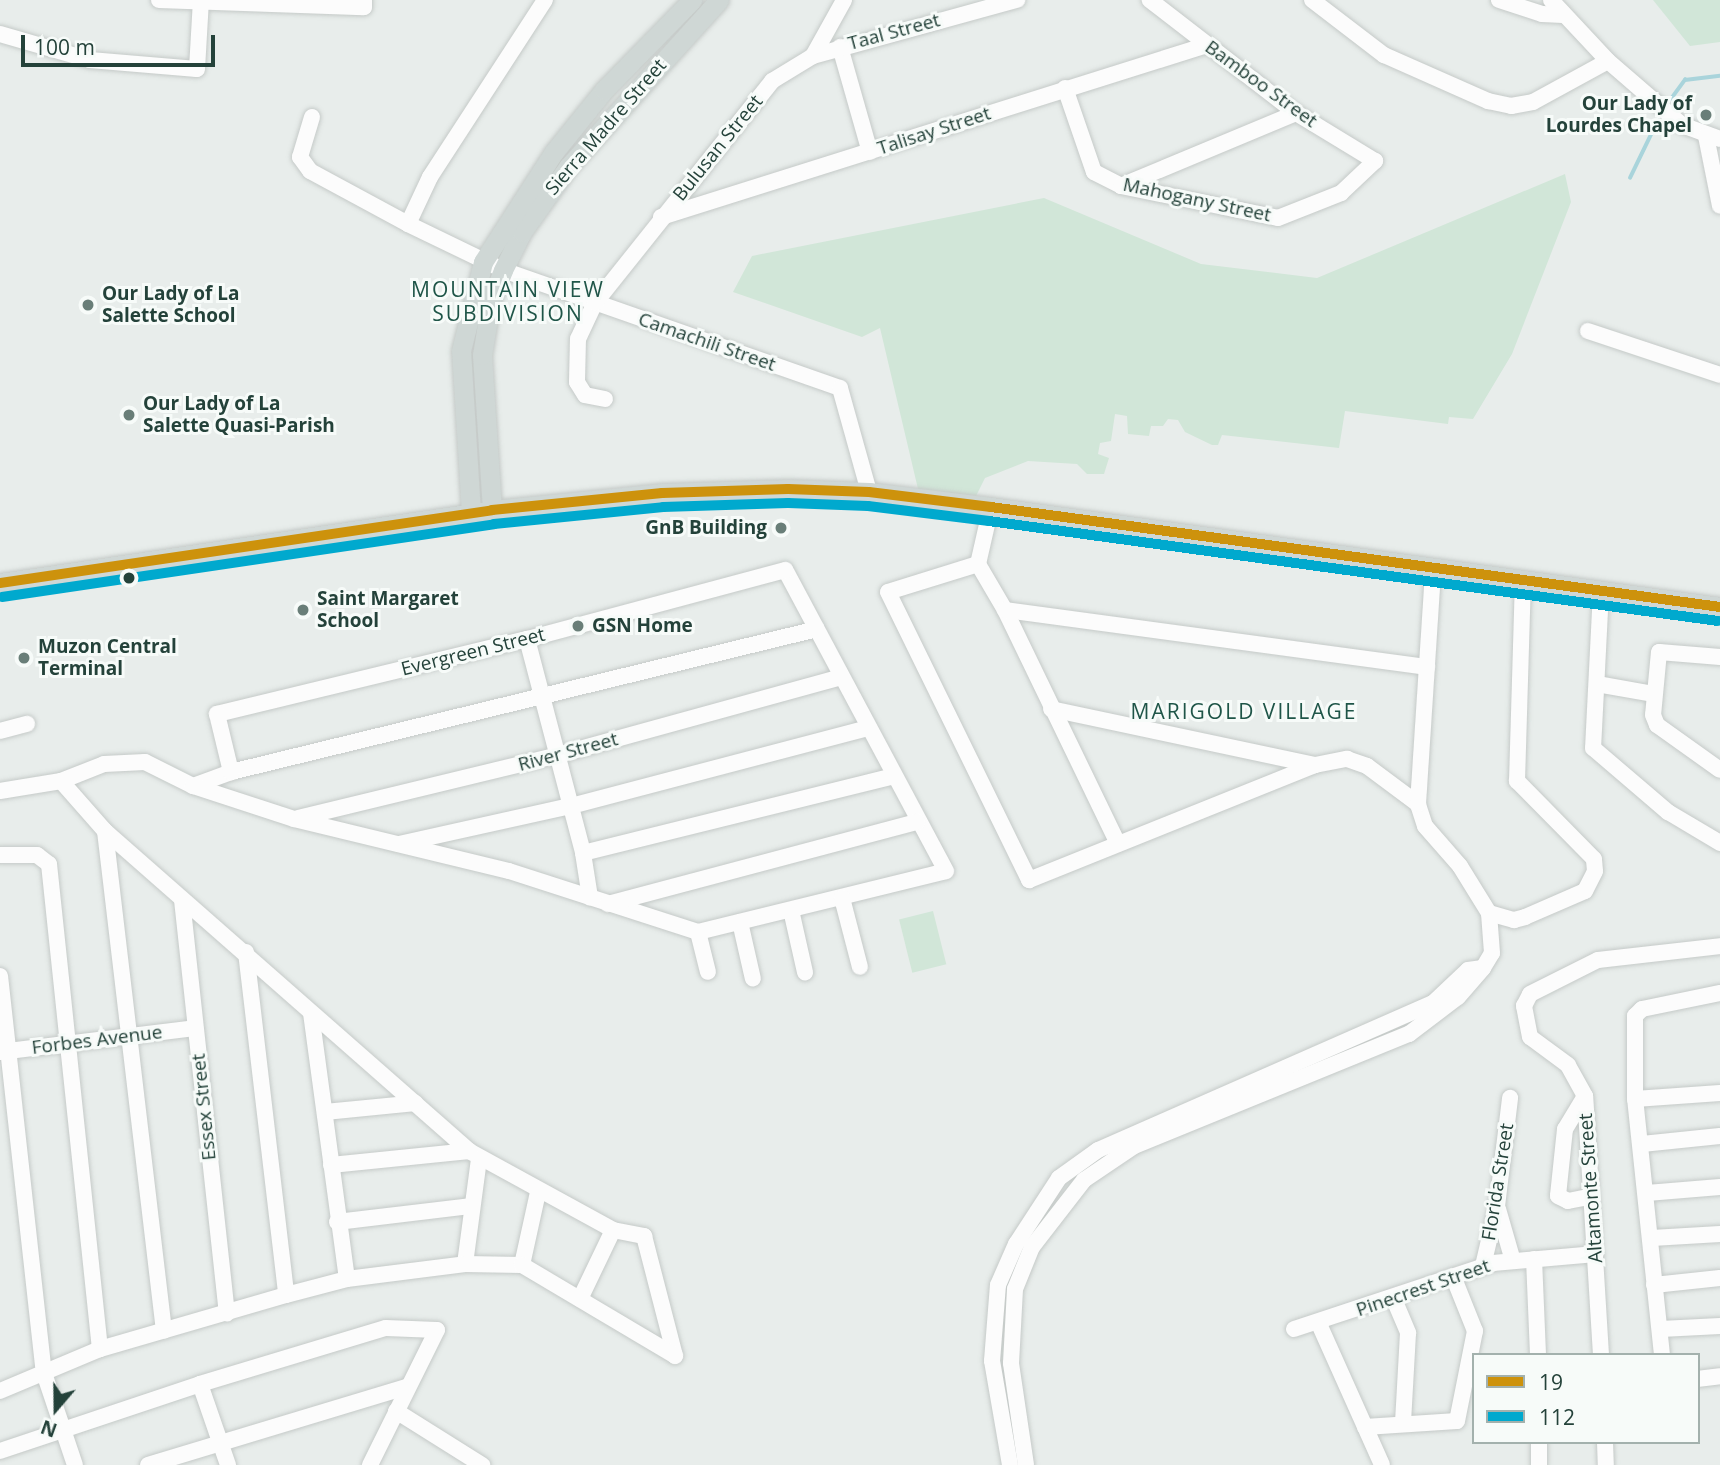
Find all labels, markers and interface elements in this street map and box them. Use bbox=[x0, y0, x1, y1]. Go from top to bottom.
street label: Taal Street bbox=[845, 9, 943, 55]
scale bar bbox=[24, 21, 219, 65]
text: 100 m bbox=[34, 33, 95, 61]
street label: Bamboo Street bbox=[1201, 36, 1321, 132]
street label: Sierra Madre Street bbox=[541, 54, 671, 200]
street label: Bulusan Street bbox=[668, 90, 768, 206]
place label: Our Lady of Lourdes Chapel bbox=[1546, 93, 1692, 137]
street label: Talisay Street bbox=[874, 102, 994, 160]
marker: Our Lady of Lourdes Chapel bbox=[1698, 107, 1714, 123]
street label: Mahogany Street bbox=[1121, 173, 1273, 227]
district label: MOUNTAIN VIEW SUBDIVISION bbox=[413, 276, 603, 326]
place label: Our Lady of La Salette School bbox=[102, 283, 239, 327]
marker: Our Lady of La Salette School bbox=[80, 297, 96, 313]
street label: Camachili Street bbox=[635, 308, 779, 376]
place label: Our Lady of La Salette Quasi-Parish bbox=[143, 393, 335, 437]
marker: Our Lady of La Salette Quasi-Parish bbox=[121, 407, 137, 423]
place label: GnB Building bbox=[645, 517, 767, 539]
marker: GnB Building bbox=[773, 520, 789, 536]
unlabelled marker bbox=[122, 571, 136, 585]
place label: Saint Margaret School bbox=[317, 588, 459, 632]
marker: Saint Margaret School bbox=[295, 602, 311, 618]
place label: GSN Home bbox=[592, 615, 693, 637]
marker: GSN Home bbox=[570, 618, 586, 634]
street label: Evergreen Street bbox=[399, 623, 547, 681]
place label: Muzon Central Terminal bbox=[38, 636, 177, 680]
marker: Muzon Central Terminal bbox=[16, 650, 32, 666]
district label: MARIGOLD VILLAGE bbox=[1133, 698, 1355, 724]
street label: River Street bbox=[516, 728, 620, 776]
street label: Forbes Avenue bbox=[30, 1021, 164, 1059]
street label: Essex Street bbox=[187, 1052, 221, 1162]
street label: Altamonte Street bbox=[1574, 1112, 1608, 1264]
street label: Florida Street bbox=[1477, 1122, 1519, 1242]
street label: Pinecrest Street bbox=[1353, 1254, 1493, 1322]
legend bbox=[1472, 1353, 1699, 1444]
text: 19 bbox=[1539, 1368, 1563, 1396]
north arrow bbox=[21, 1374, 91, 1444]
text: 112 bbox=[1539, 1403, 1575, 1431]
text: N bbox=[37, 1414, 61, 1444]

